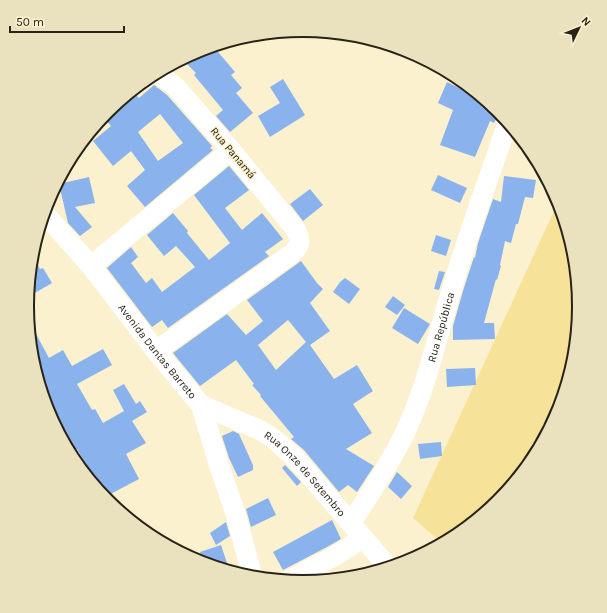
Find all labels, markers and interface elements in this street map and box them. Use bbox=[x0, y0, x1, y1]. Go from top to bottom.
scale bar bbox=[10, 8, 124, 34]
north arrow bbox=[559, 8, 599, 48]
text: N bbox=[579, 14, 593, 29]
text: 50 m bbox=[16, 15, 44, 29]
street label: Rua Panamá bbox=[208, 125, 258, 181]
street label: Rua República bbox=[425, 290, 457, 364]
street label: Avenida Dantas Barreto bbox=[116, 301, 199, 401]
street label: Rua Onze de Setembro bbox=[262, 428, 348, 519]

